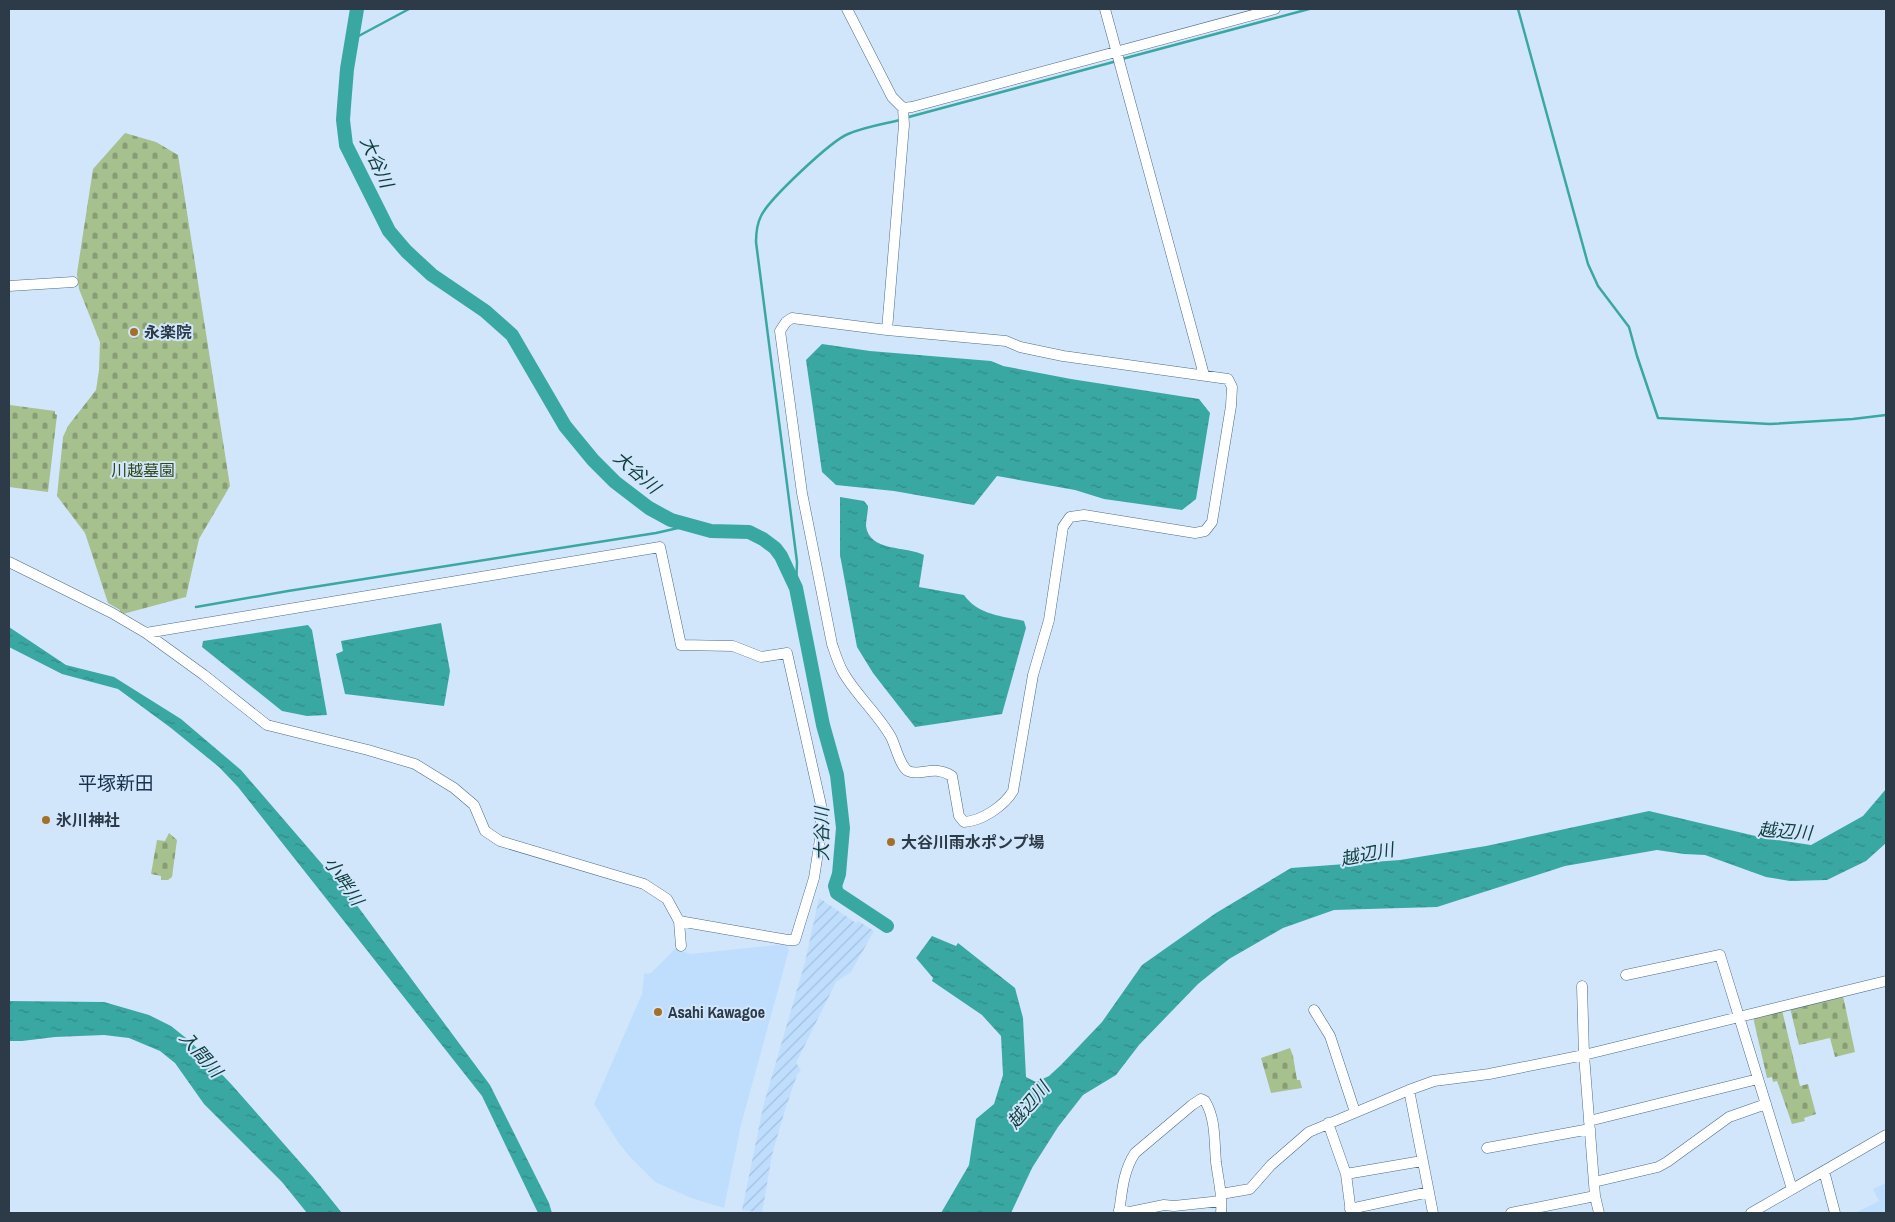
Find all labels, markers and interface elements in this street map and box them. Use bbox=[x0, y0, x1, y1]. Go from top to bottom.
water label: 大谷川 bbox=[355, 132, 400, 194]
place label: 永楽院 bbox=[144, 321, 192, 343]
marker: 永楽院 bbox=[128, 326, 140, 338]
water label: 大谷川 bbox=[608, 445, 667, 500]
park label: 川越墓園 bbox=[111, 459, 175, 481]
district label: 平塚新田 bbox=[78, 770, 154, 796]
water label: 大谷川 bbox=[809, 805, 834, 861]
place label: 氷川神社 bbox=[56, 809, 120, 831]
marker: 氷川神社 bbox=[40, 814, 52, 826]
water label: 越辺川 bbox=[1757, 817, 1815, 845]
place label: 大谷川雨水ポンプ場 bbox=[901, 831, 1045, 853]
marker: 大谷川雨水ポンプ場 bbox=[885, 836, 897, 848]
water label: 越辺川 bbox=[1338, 836, 1398, 871]
water label: 小畔川 bbox=[319, 852, 371, 912]
place label: Asahi Kawagoe bbox=[668, 1001, 765, 1023]
marker: Asahi Kawagoe bbox=[652, 1006, 664, 1018]
water label: 入間川 bbox=[174, 1025, 229, 1084]
water label: 越辺川 bbox=[1001, 1075, 1056, 1134]

